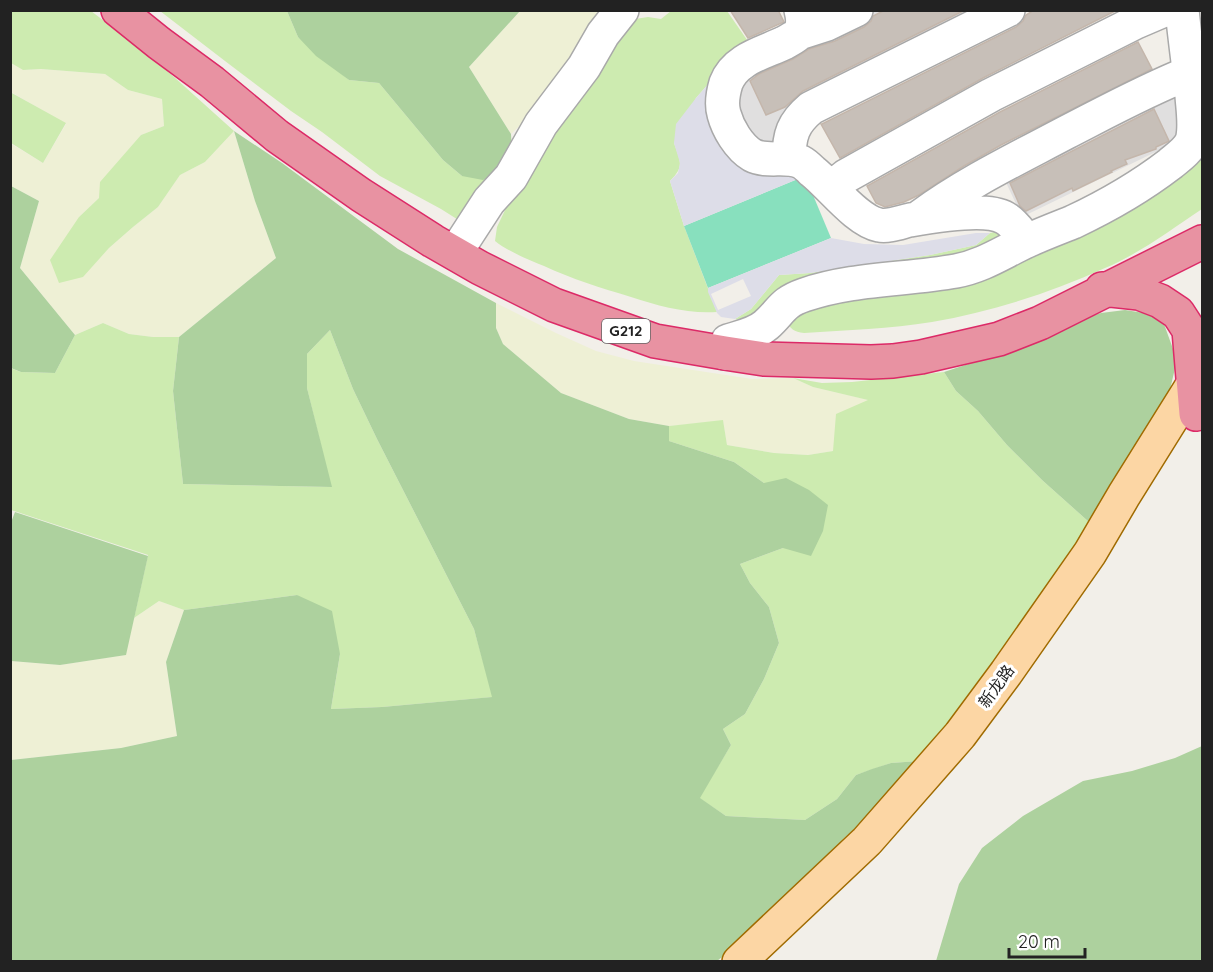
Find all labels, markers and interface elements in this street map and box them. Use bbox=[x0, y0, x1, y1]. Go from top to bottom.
road number: G212 bbox=[602, 319, 650, 343]
street label: 新龙路 bbox=[974, 661, 1018, 711]
scale bar bbox=[1009, 921, 1086, 959]
text: 20 m bbox=[1018, 930, 1060, 953]

